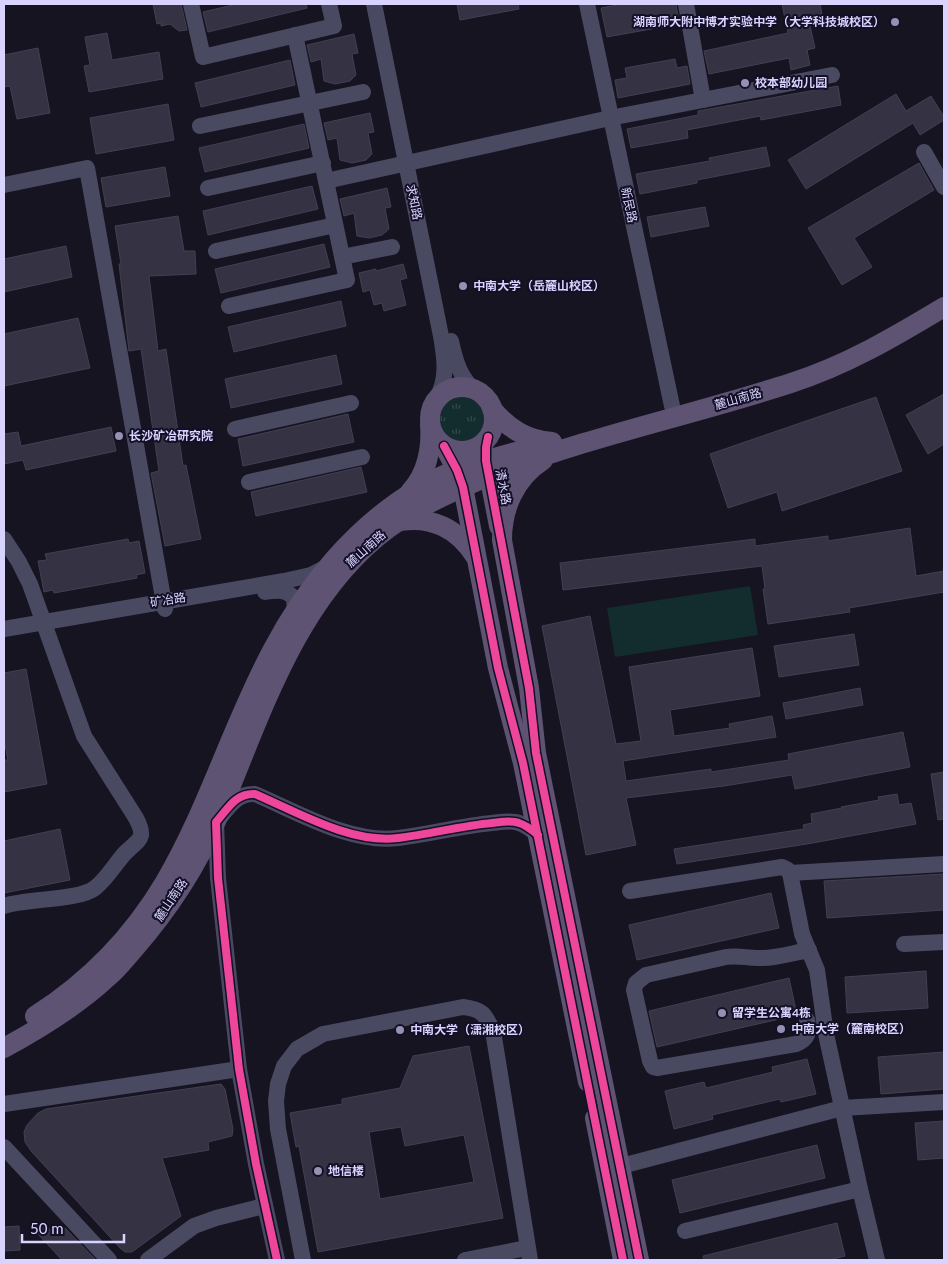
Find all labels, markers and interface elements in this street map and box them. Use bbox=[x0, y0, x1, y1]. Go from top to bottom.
place label: 湖南师大附中博才实验中学（大学科技城校区） bbox=[633, 14, 885, 29]
marker: 湖南师大附中博才实验中学（大学科技城校区） bbox=[889, 16, 901, 28]
place label: 校本部幼儿园 bbox=[755, 75, 827, 90]
marker: 校本部幼儿园 bbox=[739, 77, 751, 89]
street label: 求知路 bbox=[403, 183, 426, 221]
street label: 新民路 bbox=[618, 186, 641, 224]
place label: 中南大学（岳麓山校区） bbox=[473, 278, 605, 293]
marker: 中南大学（岳麓山校区） bbox=[457, 280, 469, 292]
street label: 麓山南路 bbox=[713, 385, 763, 412]
place label: 长沙矿冶研究院 bbox=[129, 428, 213, 443]
marker: 长沙矿冶研究院 bbox=[113, 430, 125, 442]
street label: 清水路 bbox=[493, 468, 514, 506]
street label: 麓山南路 bbox=[343, 527, 389, 570]
street label: 矿冶路 bbox=[149, 589, 187, 610]
street label: 麓山南路 bbox=[151, 876, 190, 924]
place label: 留学生公寓4栋 bbox=[732, 1005, 811, 1020]
marker: 留学生公寓4栋 bbox=[716, 1007, 728, 1019]
place label: 中南大学（麓南校区） bbox=[791, 1021, 911, 1036]
place label: 中南大学（潇湘校区） bbox=[410, 1022, 530, 1037]
marker: 中南大学（麓南校区） bbox=[775, 1023, 787, 1035]
marker: 中南大学（潇湘校区） bbox=[394, 1024, 406, 1036]
place label: 地信楼 bbox=[328, 1163, 364, 1178]
marker: 地信楼 bbox=[312, 1165, 324, 1177]
scale bar bbox=[22, 1212, 125, 1244]
text: 50 m bbox=[30, 1219, 64, 1237]

